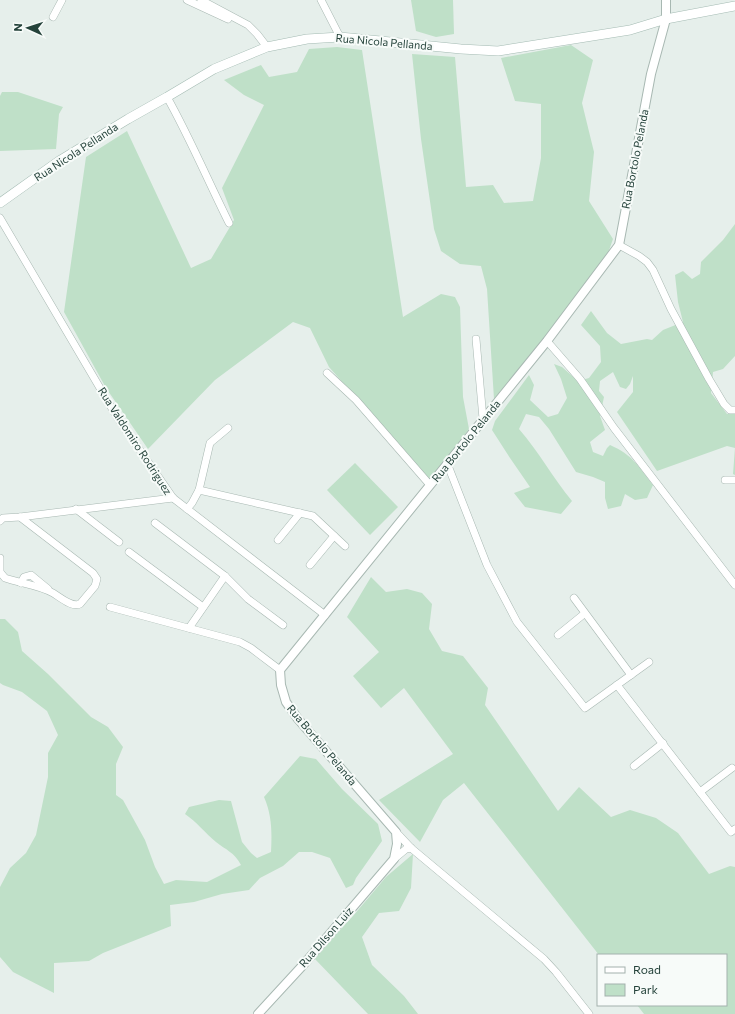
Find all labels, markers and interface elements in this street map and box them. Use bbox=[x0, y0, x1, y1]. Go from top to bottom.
north arrow bbox=[8, 8, 48, 48]
text: N bbox=[11, 23, 24, 32]
street label: Rua Nicola Pellanda bbox=[335, 31, 433, 52]
street label: Rua Bortolo Pelanda bbox=[618, 108, 651, 210]
street label: Rua Nicola Pellanda bbox=[31, 120, 120, 184]
street label: Rua Valdomiro Rodriguez bbox=[96, 385, 175, 497]
street label: Rua Bortolo Pelanda bbox=[429, 397, 503, 484]
street label: Rua Bortolo Pelanda bbox=[285, 702, 360, 788]
street label: Rua Dilson Luiz bbox=[296, 903, 356, 970]
legend bbox=[597, 954, 727, 1006]
text: Road bbox=[633, 962, 661, 976]
text: Park bbox=[633, 982, 659, 996]

